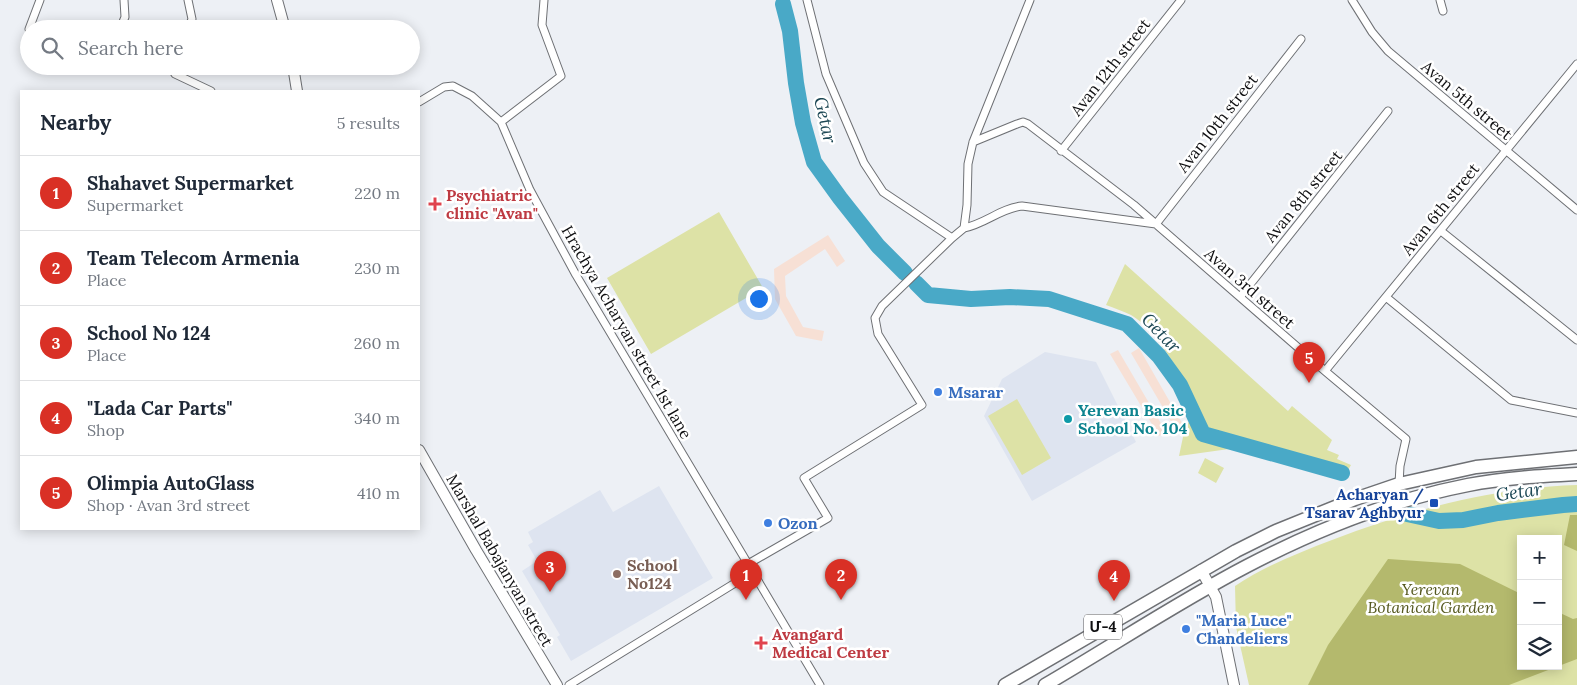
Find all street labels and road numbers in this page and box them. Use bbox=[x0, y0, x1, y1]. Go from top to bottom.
street label: Avan 12th street bbox=[1065, 14, 1155, 120]
street label: Avan 5th street bbox=[1417, 56, 1517, 144]
street label: Avan 10th street bbox=[1172, 69, 1262, 177]
street label: Avan 8th street bbox=[1259, 145, 1347, 247]
street label: Avan 6th street bbox=[1396, 158, 1484, 260]
street label: Hrachya Acharyan street 1st lane bbox=[558, 222, 697, 443]
street label: Avan 3rd street bbox=[1200, 243, 1300, 333]
street label: Marshal Babajanyan street bbox=[442, 470, 558, 651]
road number: Մ-4 bbox=[1084, 614, 1122, 640]

